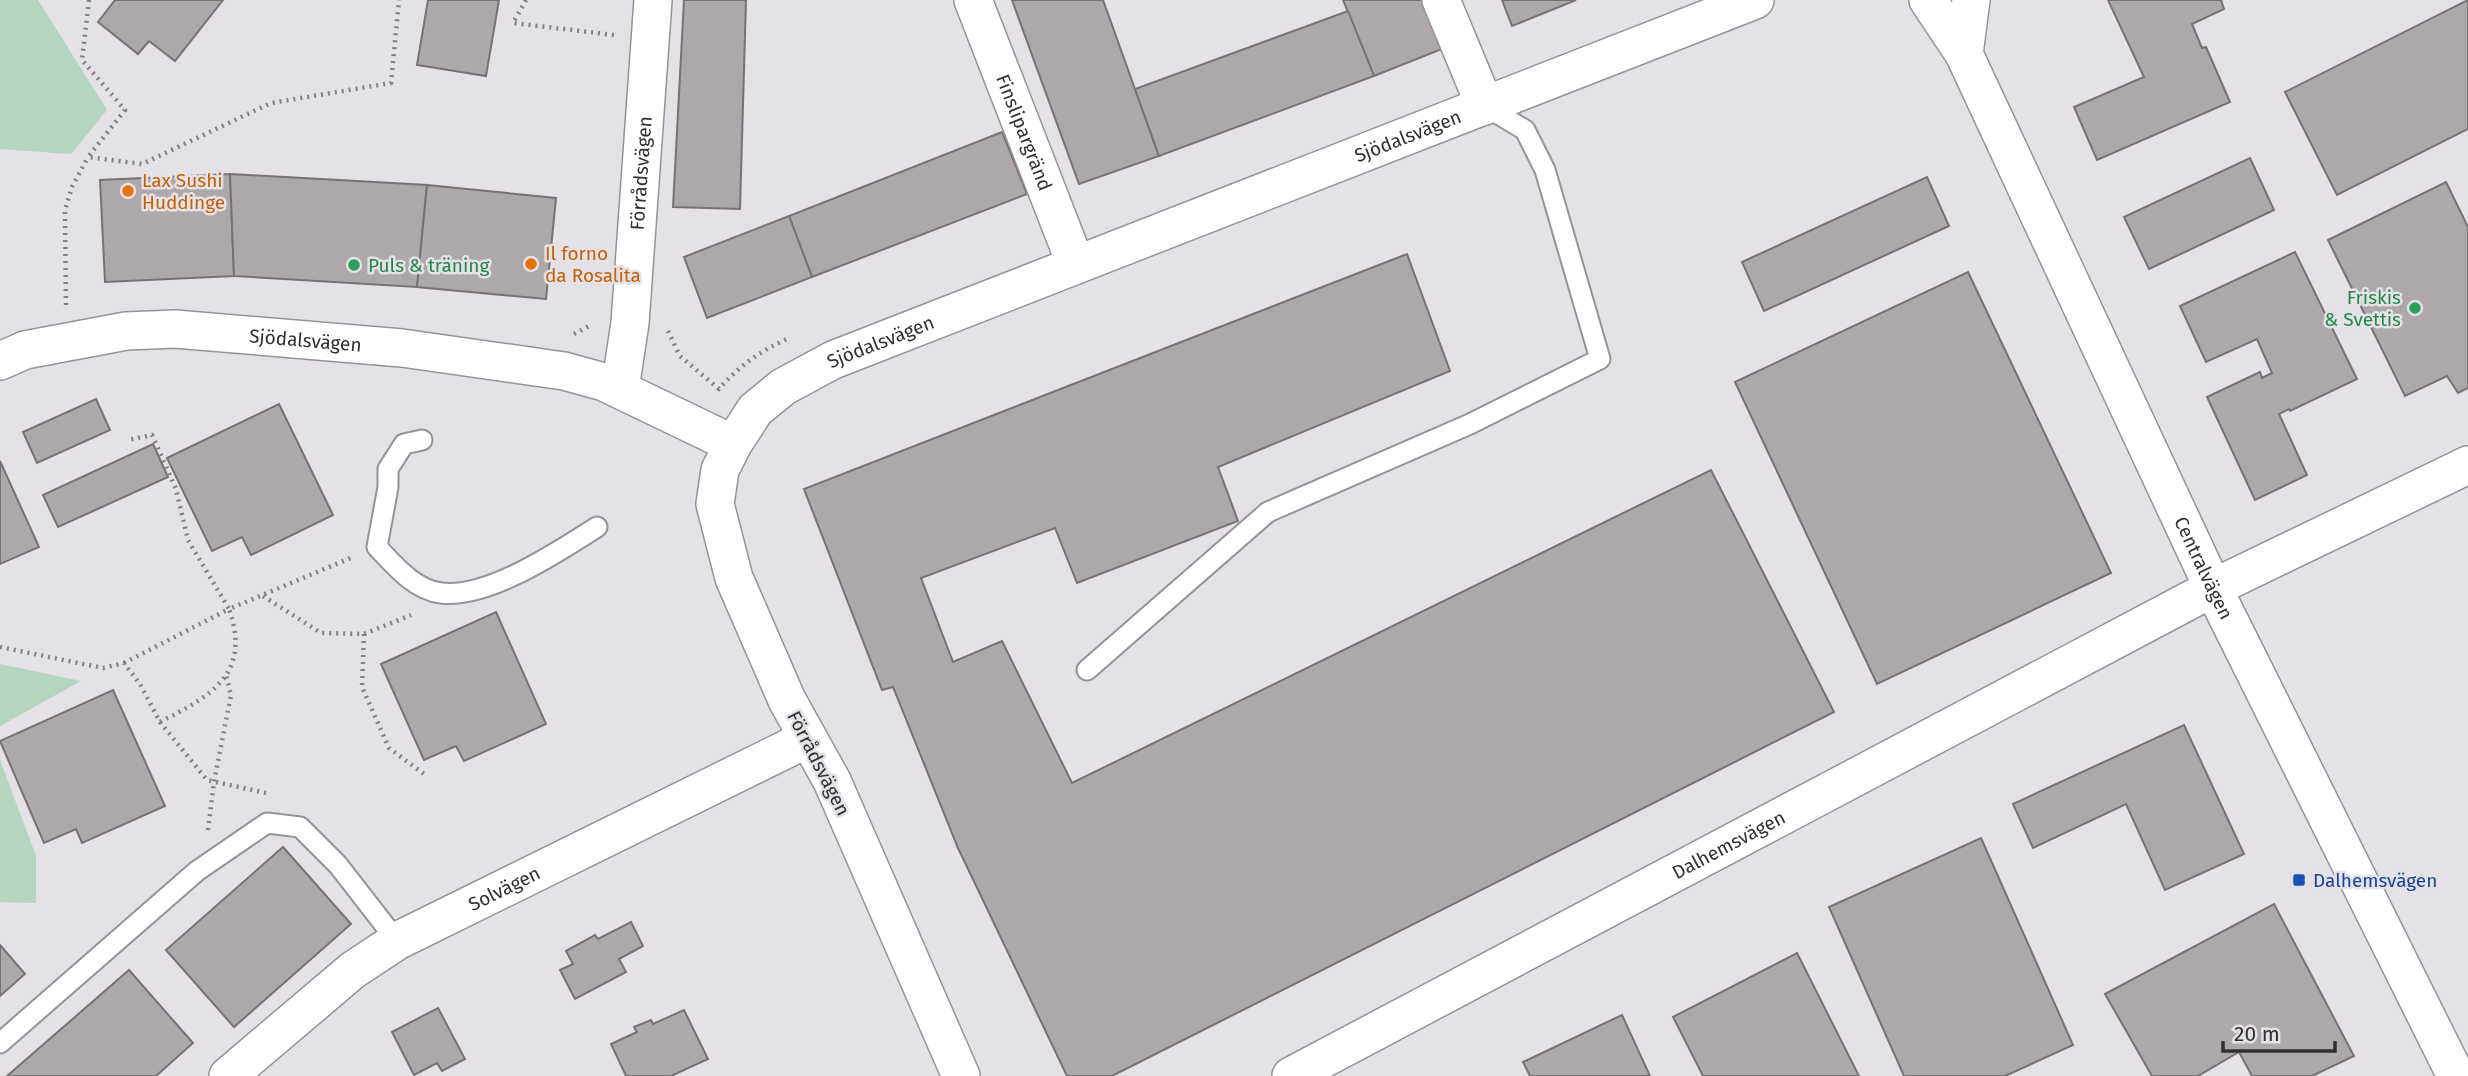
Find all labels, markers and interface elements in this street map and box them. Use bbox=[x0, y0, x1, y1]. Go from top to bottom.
street label: Finslipargränd bbox=[991, 71, 1057, 194]
street label: Sjödalsvägen bbox=[1351, 105, 1465, 167]
street label: Förrådsvägen bbox=[626, 115, 657, 231]
place label: Lax Sushi Huddinge bbox=[142, 169, 225, 214]
marker: Lax Sushi Huddinge bbox=[120, 183, 136, 199]
place label: Il forno da Rosalita bbox=[545, 242, 641, 287]
place label: Puls & träning bbox=[368, 254, 489, 277]
marker: Il forno da Rosalita bbox=[523, 256, 539, 272]
marker: Puls & träning bbox=[346, 257, 362, 273]
place label: Friskis & Svettis bbox=[2324, 286, 2401, 331]
marker: Friskis & Svettis bbox=[2407, 300, 2423, 316]
street label: Sjödalsvägen bbox=[823, 311, 937, 373]
street label: Sjödalsvägen bbox=[248, 324, 363, 357]
street label: Centralvägen bbox=[2169, 513, 2238, 623]
street label: Förrådsvägen bbox=[782, 707, 855, 819]
street label: Dalhemsvägen bbox=[1668, 806, 1789, 884]
street label: Solvägen bbox=[465, 861, 544, 916]
place label: Dalhemsvägen bbox=[2313, 869, 2437, 892]
marker: Dalhemsvägen bbox=[2291, 872, 2307, 888]
scale bar bbox=[2223, 1010, 2335, 1054]
text: 20 m bbox=[2234, 1021, 2280, 1047]

